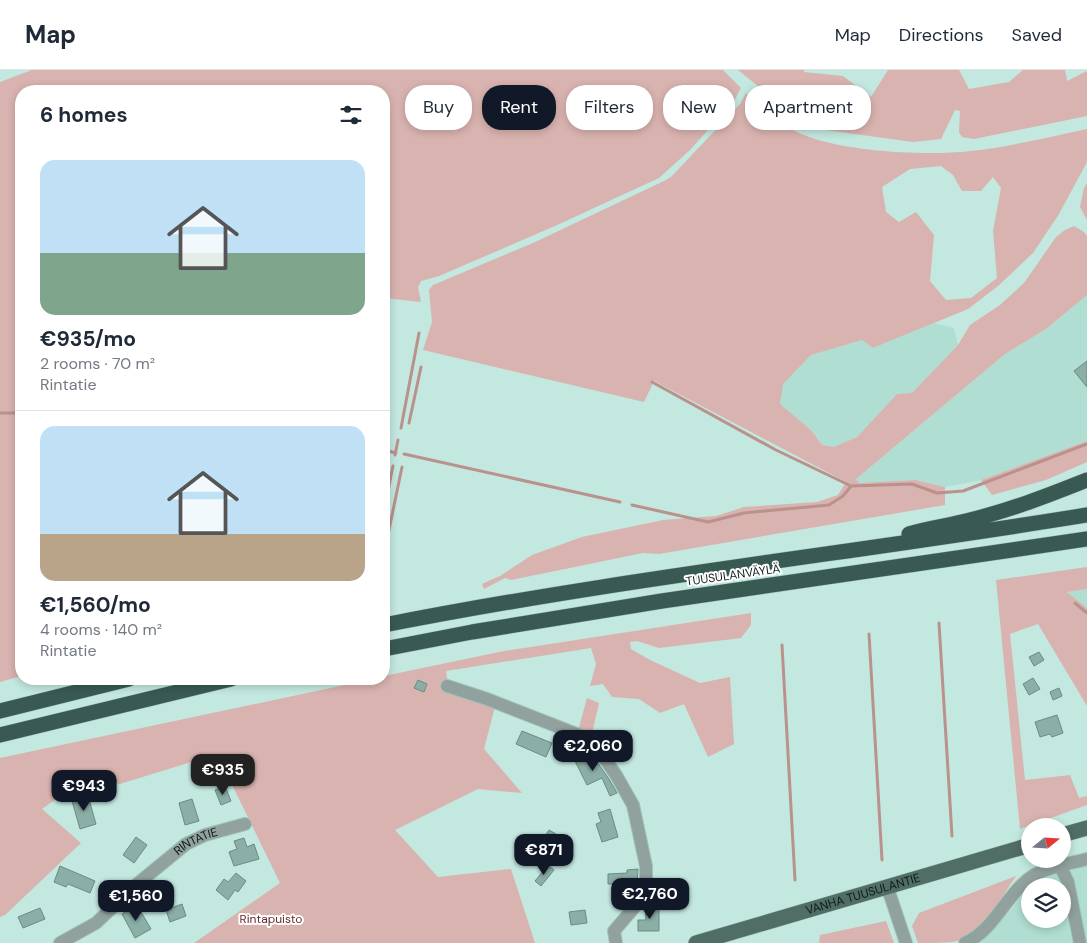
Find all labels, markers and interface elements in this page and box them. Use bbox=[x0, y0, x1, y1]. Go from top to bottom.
text: Map bbox=[25, 19, 76, 50]
text: Map bbox=[835, 23, 871, 47]
text: Directions bbox=[899, 23, 984, 47]
text: Saved bbox=[1012, 23, 1062, 47]
chip: Buy bbox=[405, 85, 472, 130]
chip: Rent bbox=[482, 85, 556, 130]
chip: Filters bbox=[566, 85, 653, 130]
chip: New bbox=[663, 85, 735, 130]
chip: Apartment bbox=[745, 85, 871, 130]
text: 6 homes bbox=[40, 101, 128, 129]
icon: filters bbox=[337, 101, 365, 129]
icon: home bbox=[158, 193, 248, 283]
text: €935/mo bbox=[40, 325, 136, 353]
text: 2 rooms · 70 m² bbox=[40, 353, 155, 374]
text: Rintatie bbox=[40, 374, 96, 395]
icon: home bbox=[158, 458, 248, 548]
street label: TUUSULANVÄYLÄ bbox=[685, 560, 781, 590]
text: €1,560/mo bbox=[40, 591, 151, 619]
text: 4 rooms · 140 m² bbox=[40, 619, 162, 640]
text: Rintatie bbox=[40, 640, 96, 661]
pin: €2,060 bbox=[552, 730, 634, 772]
text: €2,060 bbox=[564, 735, 622, 756]
pin: €935 bbox=[193, 754, 253, 796]
text: €935 bbox=[202, 759, 244, 780]
pin: €943 bbox=[54, 770, 114, 812]
text: €943 bbox=[63, 775, 105, 796]
north arrow bbox=[1021, 818, 1071, 868]
map controls bbox=[1021, 818, 1071, 928]
street label: RINTATIE bbox=[170, 824, 220, 859]
pin: €871 bbox=[514, 834, 574, 876]
text: €871 bbox=[525, 839, 563, 860]
street label: VANHA TUUSULANTIE bbox=[804, 870, 922, 918]
pin: €2,760 bbox=[609, 878, 691, 920]
button: layers bbox=[1021, 878, 1071, 928]
pin: €1,560 bbox=[95, 880, 177, 922]
text: €2,760 bbox=[622, 883, 678, 904]
text: €1,560 bbox=[109, 885, 163, 906]
park label: Rintapuisto bbox=[240, 911, 302, 927]

